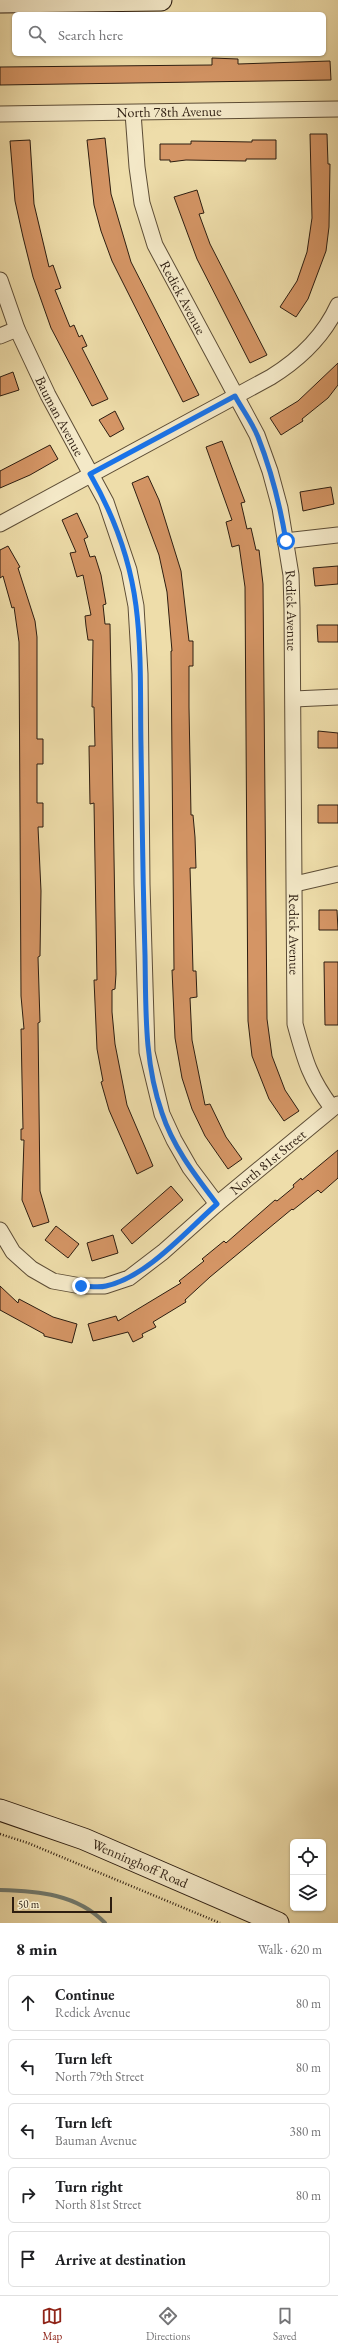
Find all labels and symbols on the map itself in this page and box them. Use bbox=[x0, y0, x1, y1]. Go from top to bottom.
street label: North 78th Avenue bbox=[116, 102, 222, 121]
street label: Redick Avenue bbox=[156, 257, 211, 338]
street label: Bauman Avenue bbox=[31, 373, 89, 460]
route start bbox=[277, 532, 295, 550]
street label: Redick Avenue bbox=[281, 568, 301, 652]
street label: Redick Avenue bbox=[285, 894, 304, 976]
street label: North 81st Street bbox=[226, 1125, 310, 1199]
route end bbox=[72, 1277, 90, 1295]
street label: Wenninghoff Road bbox=[89, 1835, 192, 1892]
scale bar bbox=[12, 1895, 112, 1914]

